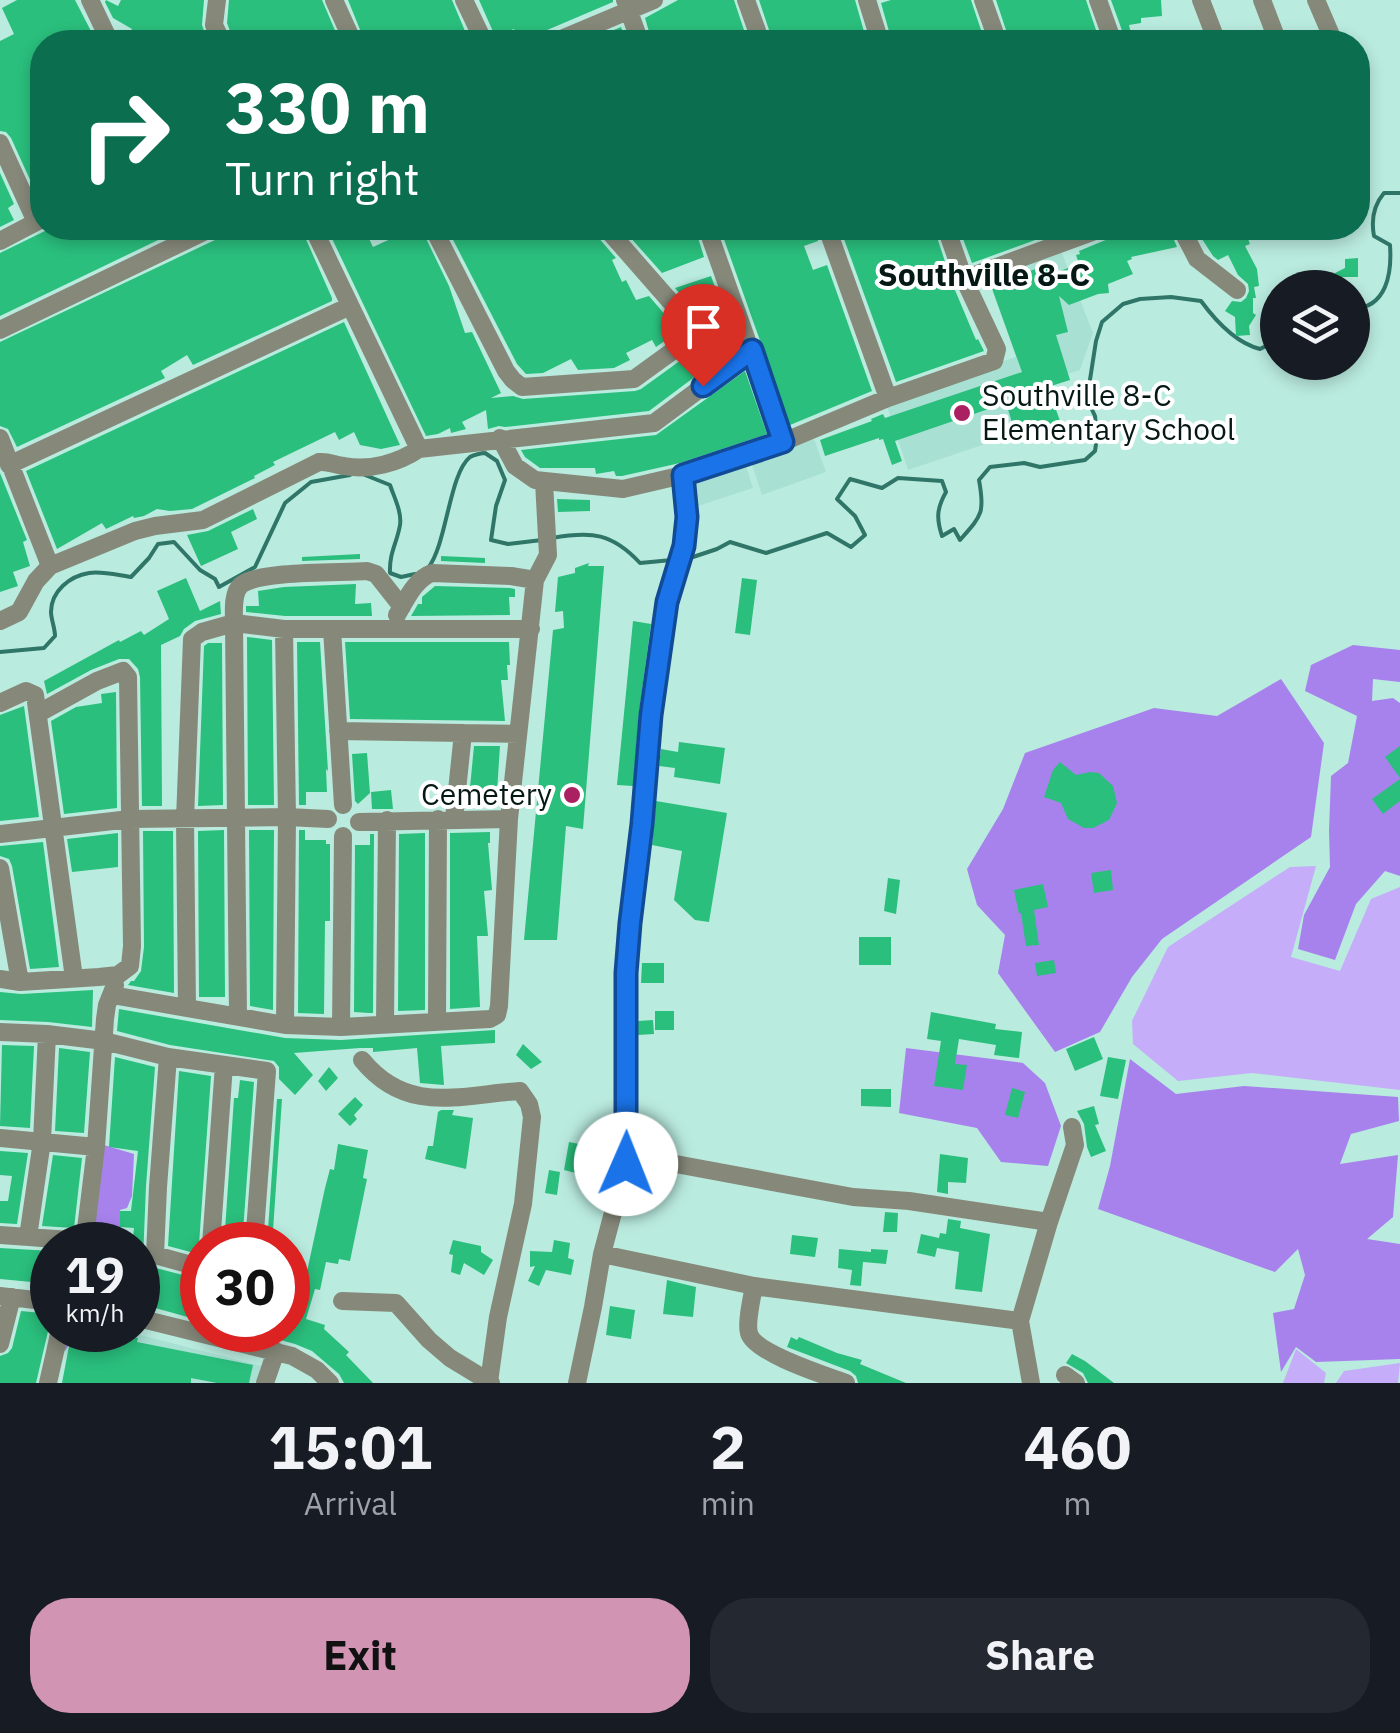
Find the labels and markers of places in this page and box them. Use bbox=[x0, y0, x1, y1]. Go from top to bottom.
pin bbox=[661, 284, 746, 387]
place label: Southville 8-C Elementary School bbox=[982, 375, 1235, 448]
marker: Southville 8-C Elementary School bbox=[951, 402, 973, 424]
place label: Cemetery bbox=[421, 774, 552, 813]
marker: Cemetery bbox=[561, 784, 583, 806]

